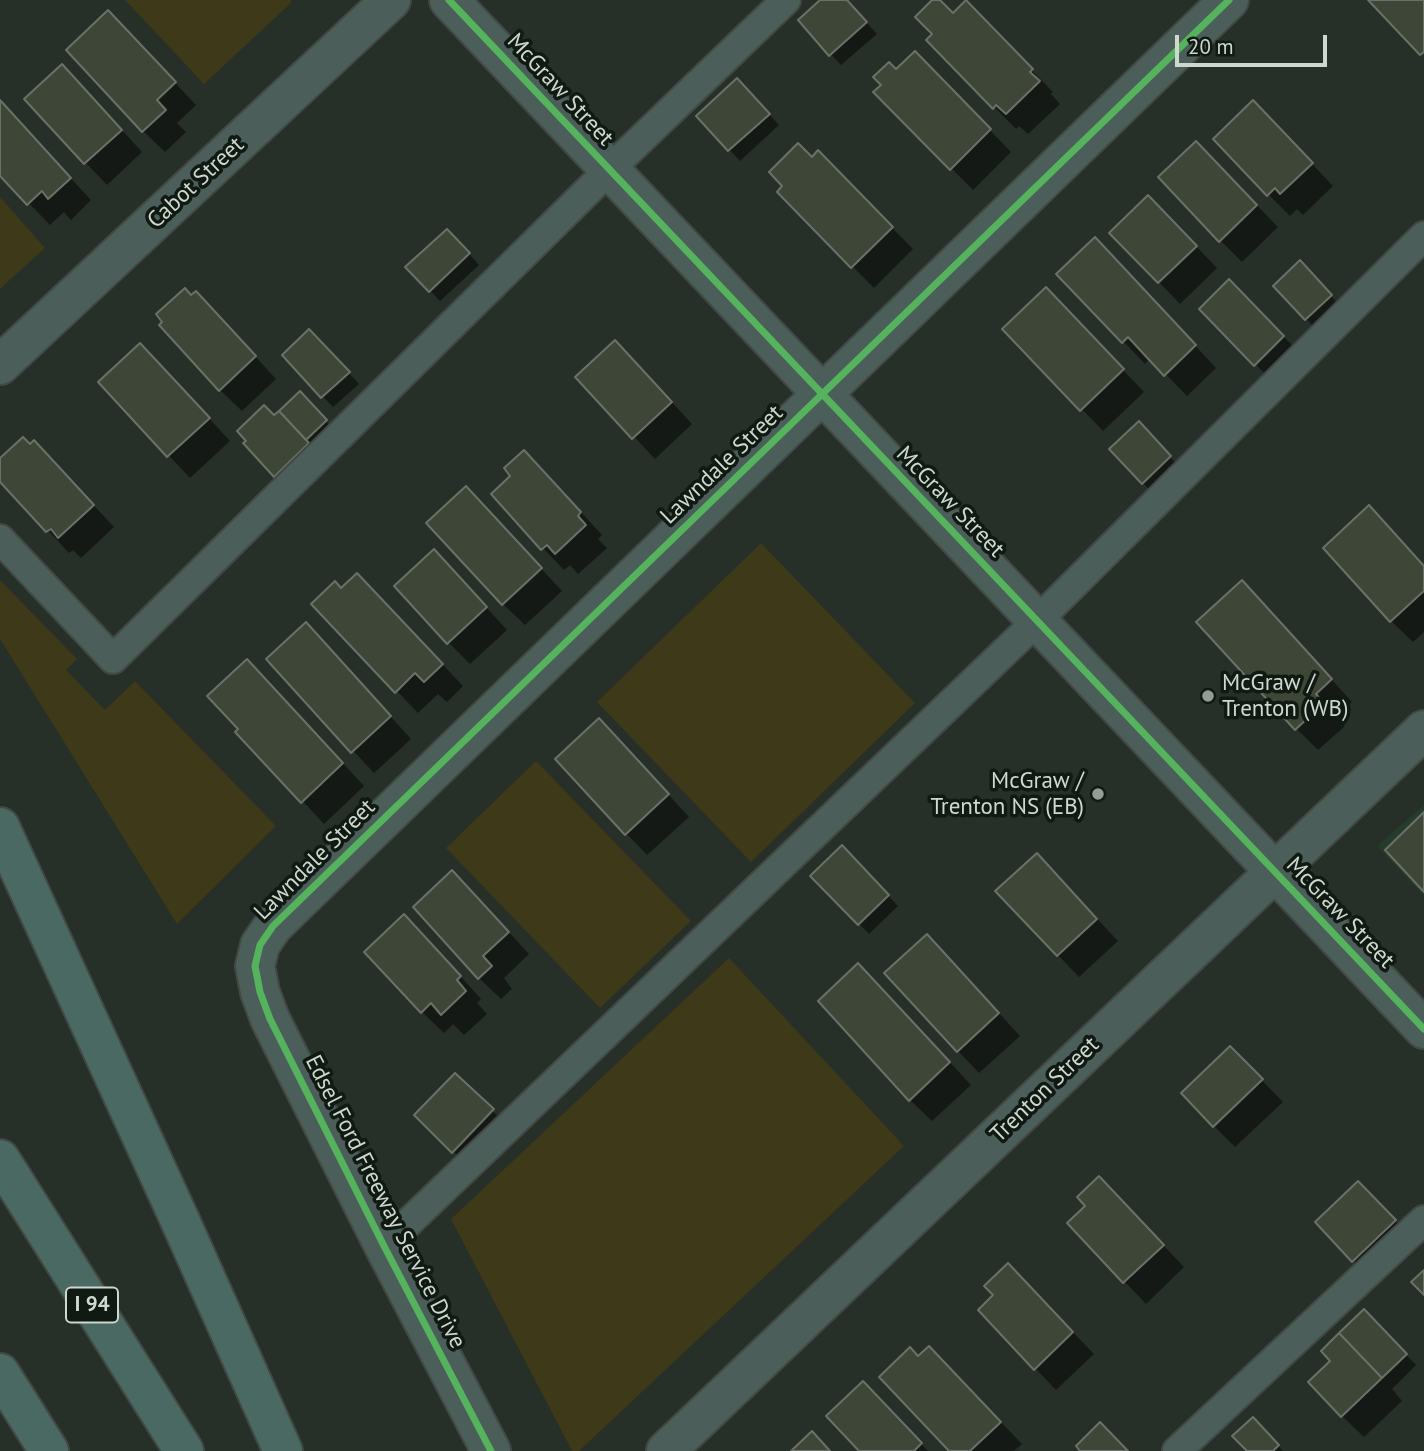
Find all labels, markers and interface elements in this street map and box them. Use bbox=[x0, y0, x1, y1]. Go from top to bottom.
scale bar bbox=[1179, 21, 1331, 65]
street label: McGraw Street bbox=[501, 28, 619, 152]
text: 20 m bbox=[1188, 33, 1234, 60]
street label: Cabot Street bbox=[142, 131, 250, 235]
street label: Lawndale Street bbox=[655, 400, 789, 530]
street label: McGraw Street bbox=[890, 441, 1010, 563]
place label: McGraw / Trenton (WB) bbox=[1222, 669, 1348, 723]
marker: McGraw / Trenton (WB) bbox=[1200, 688, 1216, 704]
place label: McGraw / Trenton NS (EB) bbox=[930, 767, 1084, 821]
marker: McGraw / Trenton NS (EB) bbox=[1090, 786, 1106, 802]
street label: Lawndale Street bbox=[249, 794, 381, 926]
street label: McGraw Street bbox=[1280, 852, 1400, 974]
street label: Trenton Street bbox=[985, 1032, 1105, 1148]
street label: Edsel Ford Freeway Service Drive bbox=[299, 1051, 471, 1353]
road number: I 94 bbox=[66, 1288, 118, 1322]

